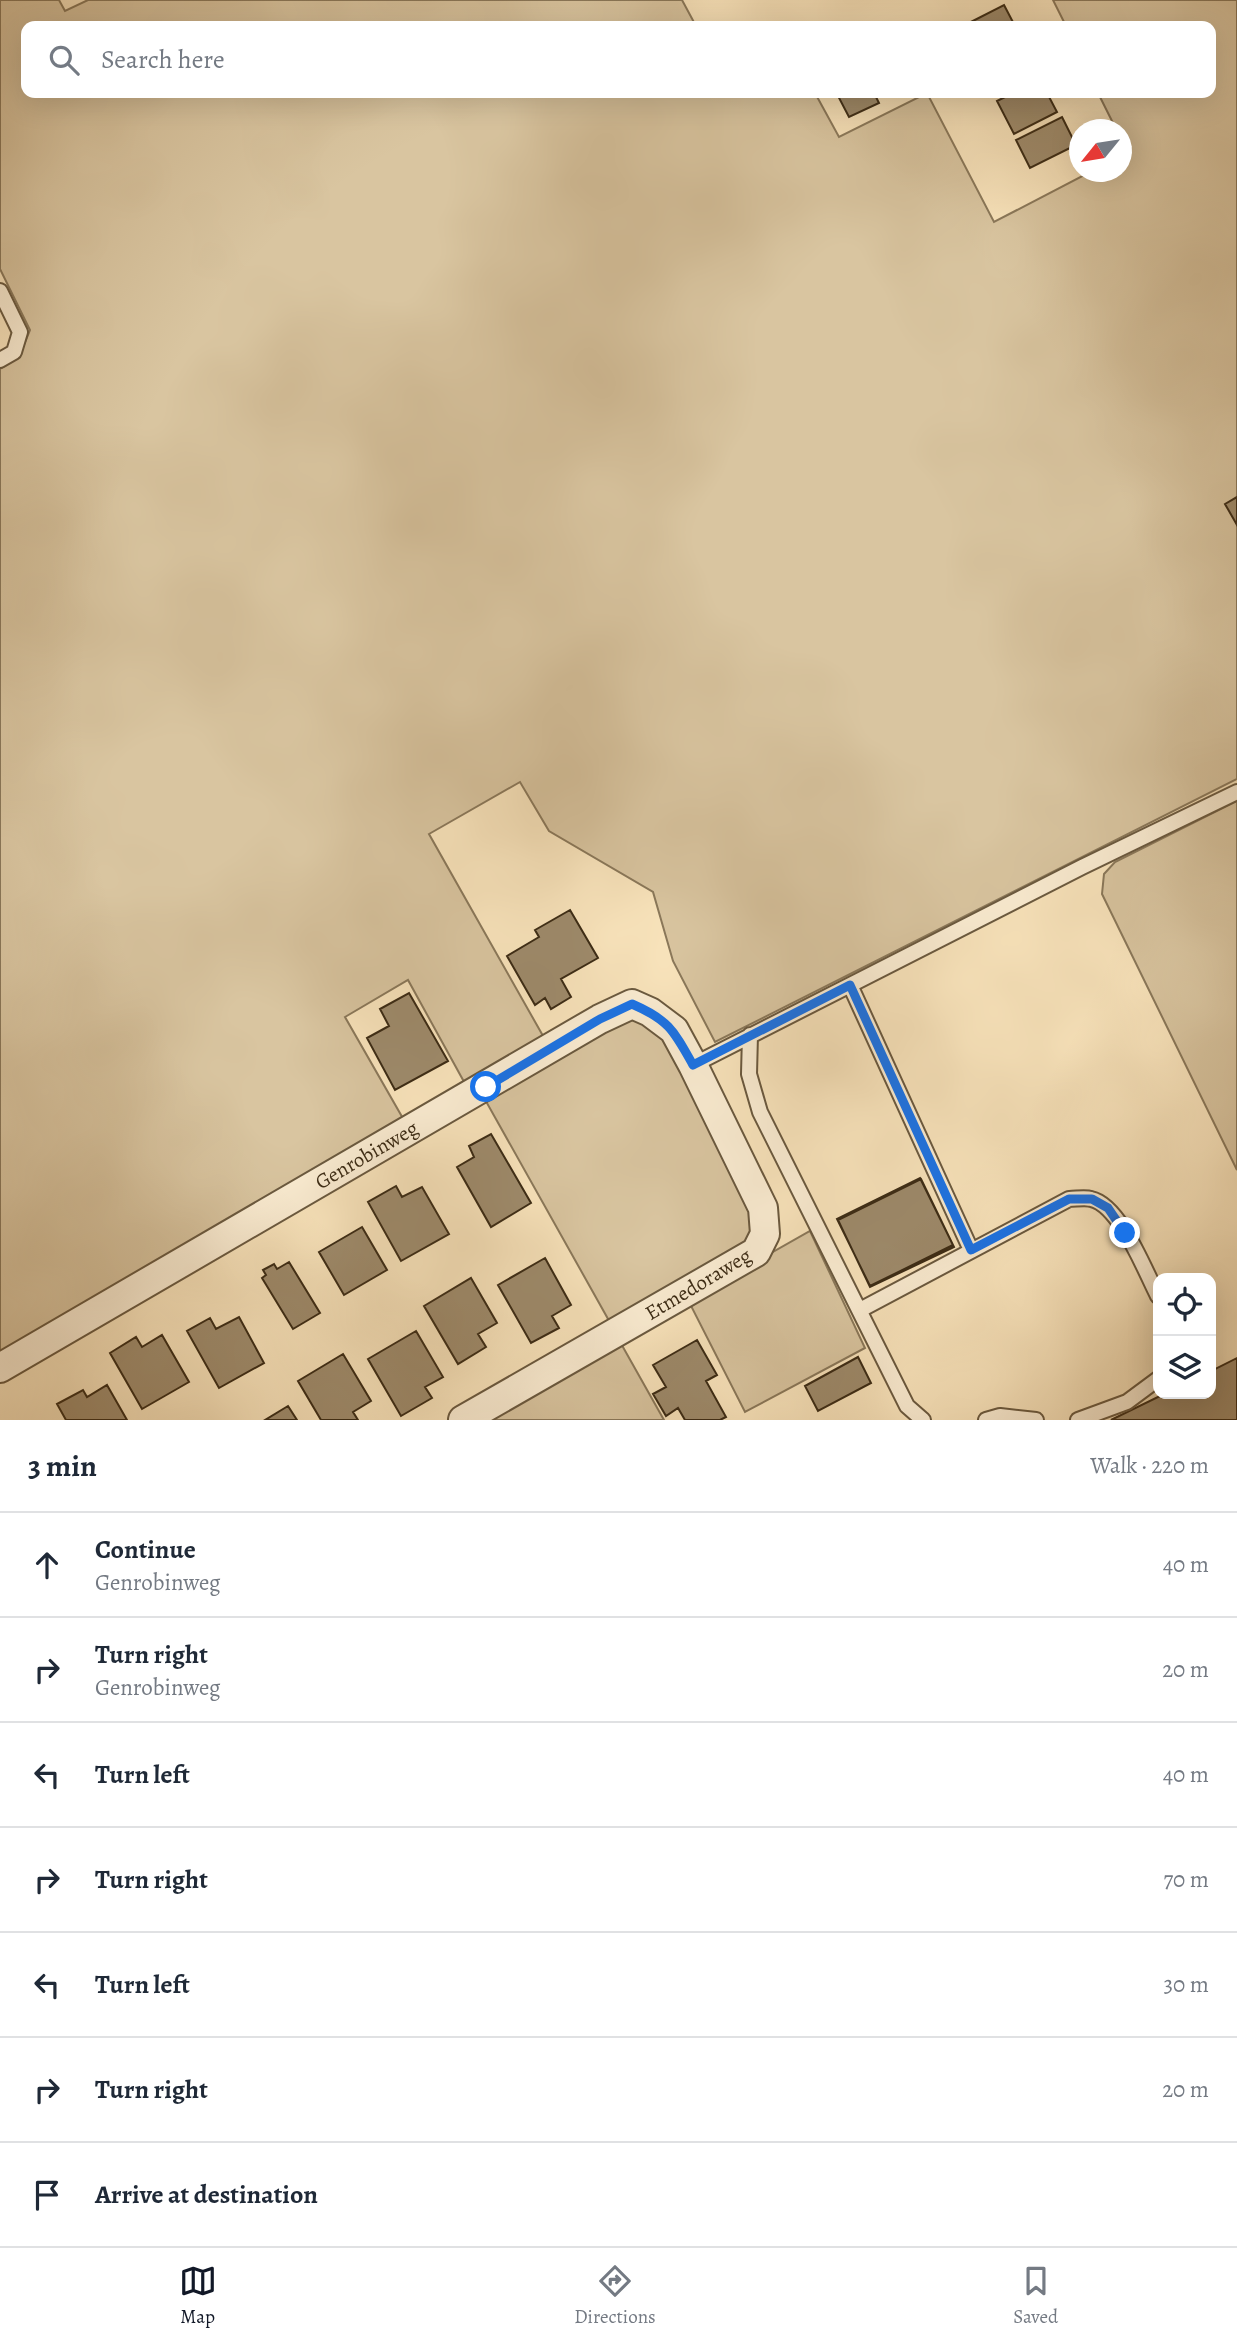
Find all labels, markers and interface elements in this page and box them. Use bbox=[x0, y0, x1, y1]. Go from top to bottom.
search box bbox=[21, 21, 1216, 98]
icon: search bbox=[45, 41, 83, 79]
text: Search here bbox=[101, 42, 225, 77]
north arrow bbox=[1069, 119, 1132, 182]
route start bbox=[470, 1071, 501, 1102]
street label: Genrobinweg bbox=[310, 1114, 424, 1196]
route end bbox=[1109, 1217, 1140, 1248]
street label: Etmedoraweg bbox=[640, 1241, 757, 1327]
map controls bbox=[1153, 1273, 1216, 1399]
button: locate bbox=[1153, 1273, 1216, 1336]
button: layers bbox=[1153, 1336, 1216, 1399]
text: 3 min bbox=[28, 1446, 97, 1486]
text: Walk · 220 m bbox=[1090, 1450, 1209, 1481]
text: Continue bbox=[95, 1532, 196, 1567]
icon: ahead bbox=[28, 1546, 66, 1584]
text: 40 m bbox=[1163, 1549, 1209, 1580]
text: Genrobinweg bbox=[95, 1567, 221, 1598]
text: Turn right bbox=[95, 1637, 208, 1672]
icon: right bbox=[28, 1651, 66, 1689]
text: 20 m bbox=[1162, 1654, 1209, 1685]
text: Genrobinweg bbox=[95, 1672, 221, 1703]
icon: left bbox=[28, 1756, 66, 1794]
text: Turn left bbox=[95, 1757, 190, 1792]
text: 40 m bbox=[1163, 1759, 1209, 1790]
icon: right bbox=[28, 1861, 66, 1899]
text: Turn right bbox=[95, 1862, 208, 1897]
text: 70 m bbox=[1163, 1864, 1209, 1895]
icon: left bbox=[28, 1966, 66, 2004]
text: Turn left bbox=[95, 1967, 190, 2002]
text: 30 m bbox=[1163, 1969, 1209, 2000]
icon: right bbox=[28, 2071, 66, 2109]
text: Turn right bbox=[95, 2072, 208, 2107]
text: 20 m bbox=[1162, 2074, 1209, 2105]
icon: arrive bbox=[28, 2176, 66, 2214]
text: Arrive at destination bbox=[95, 2177, 318, 2212]
tab: Map bbox=[179, 2262, 217, 2330]
tab: Directions bbox=[574, 2262, 656, 2330]
tab: Saved bbox=[1013, 2262, 1058, 2330]

